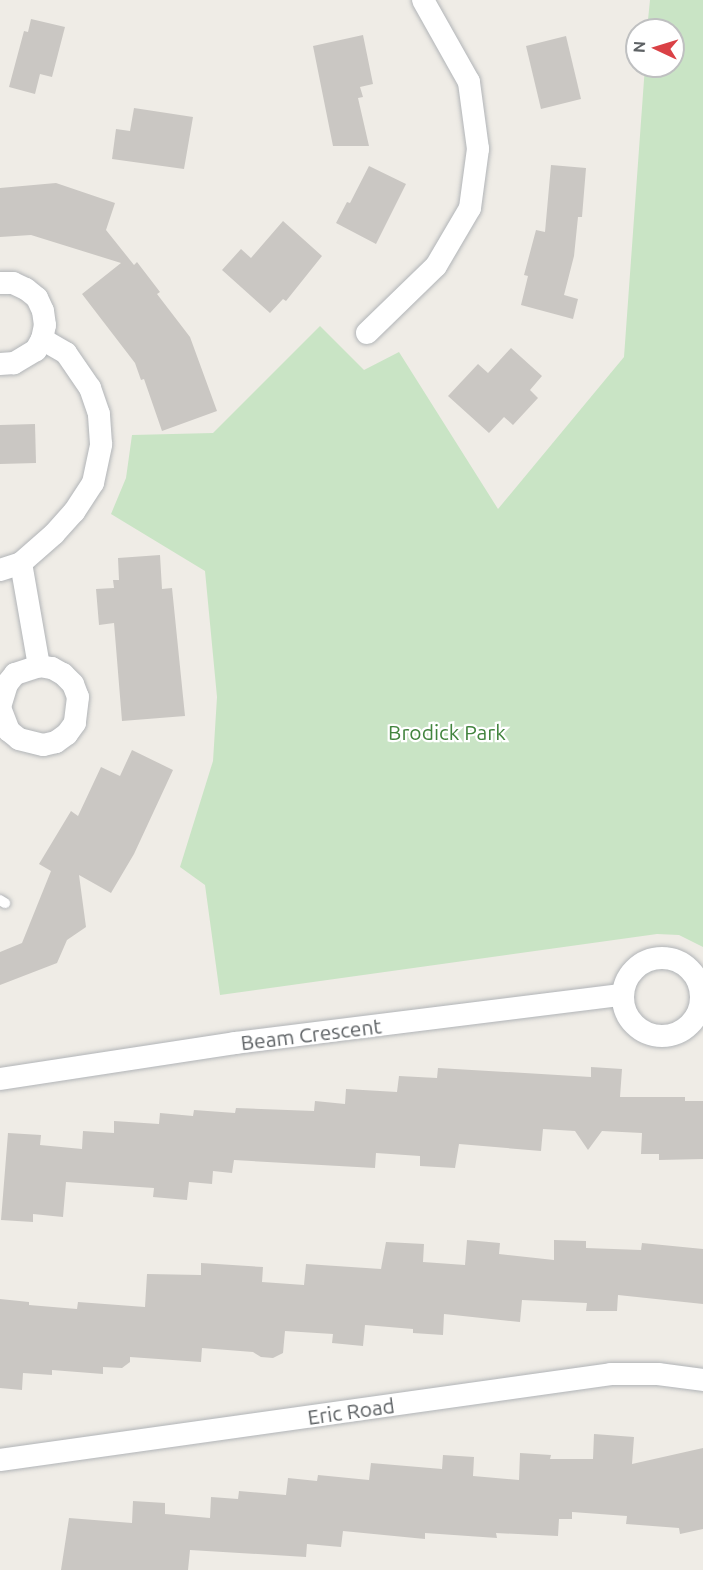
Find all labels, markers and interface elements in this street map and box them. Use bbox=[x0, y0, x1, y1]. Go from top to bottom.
north arrow bbox=[625, 18, 685, 78]
text: N bbox=[630, 40, 648, 53]
park label: Brodick Park bbox=[388, 719, 506, 745]
street label: Beam Crescent bbox=[239, 1013, 383, 1055]
street label: Eric Road bbox=[306, 1392, 396, 1430]

